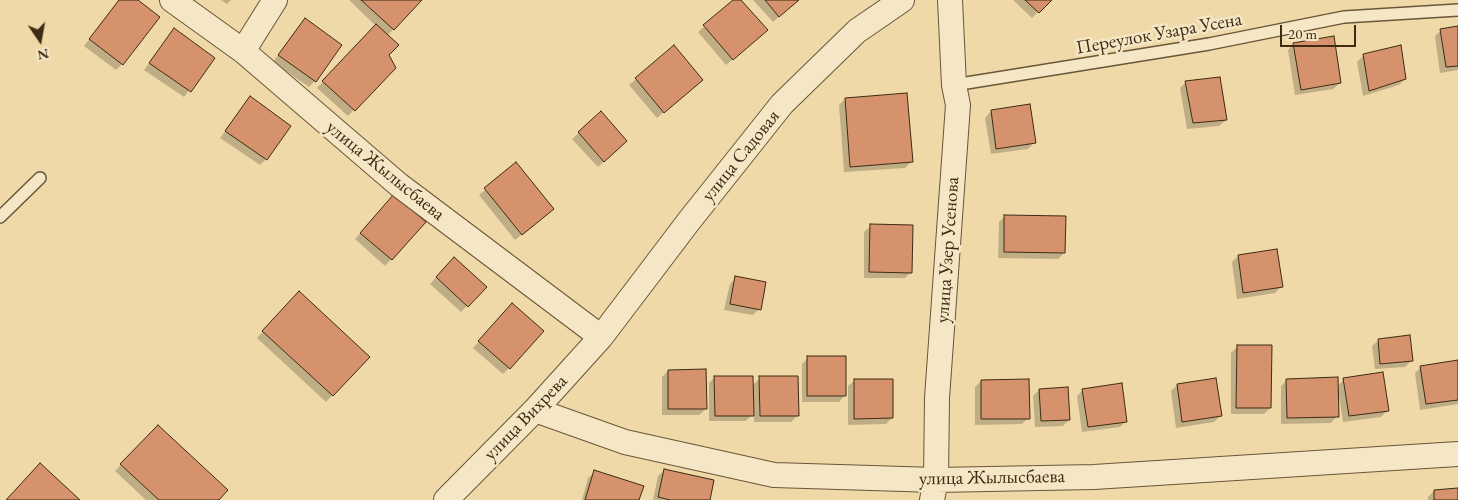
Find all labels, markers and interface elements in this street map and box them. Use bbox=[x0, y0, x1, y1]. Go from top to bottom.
street label: Переулок Узара Усена bbox=[1074, 8, 1244, 60]
north arrow bbox=[15, 15, 65, 65]
scale bar bbox=[1283, 15, 1359, 47]
text: 20 m bbox=[1288, 24, 1317, 43]
text: N bbox=[36, 45, 51, 65]
street label: улица Садовая bbox=[697, 106, 785, 206]
street label: улица Жылысбаева bbox=[321, 116, 449, 226]
street label: улица Узер Усенова bbox=[932, 176, 964, 324]
street label: улица Вихрева bbox=[479, 370, 573, 466]
street label: улица Жылысбаева bbox=[919, 465, 1065, 491]

